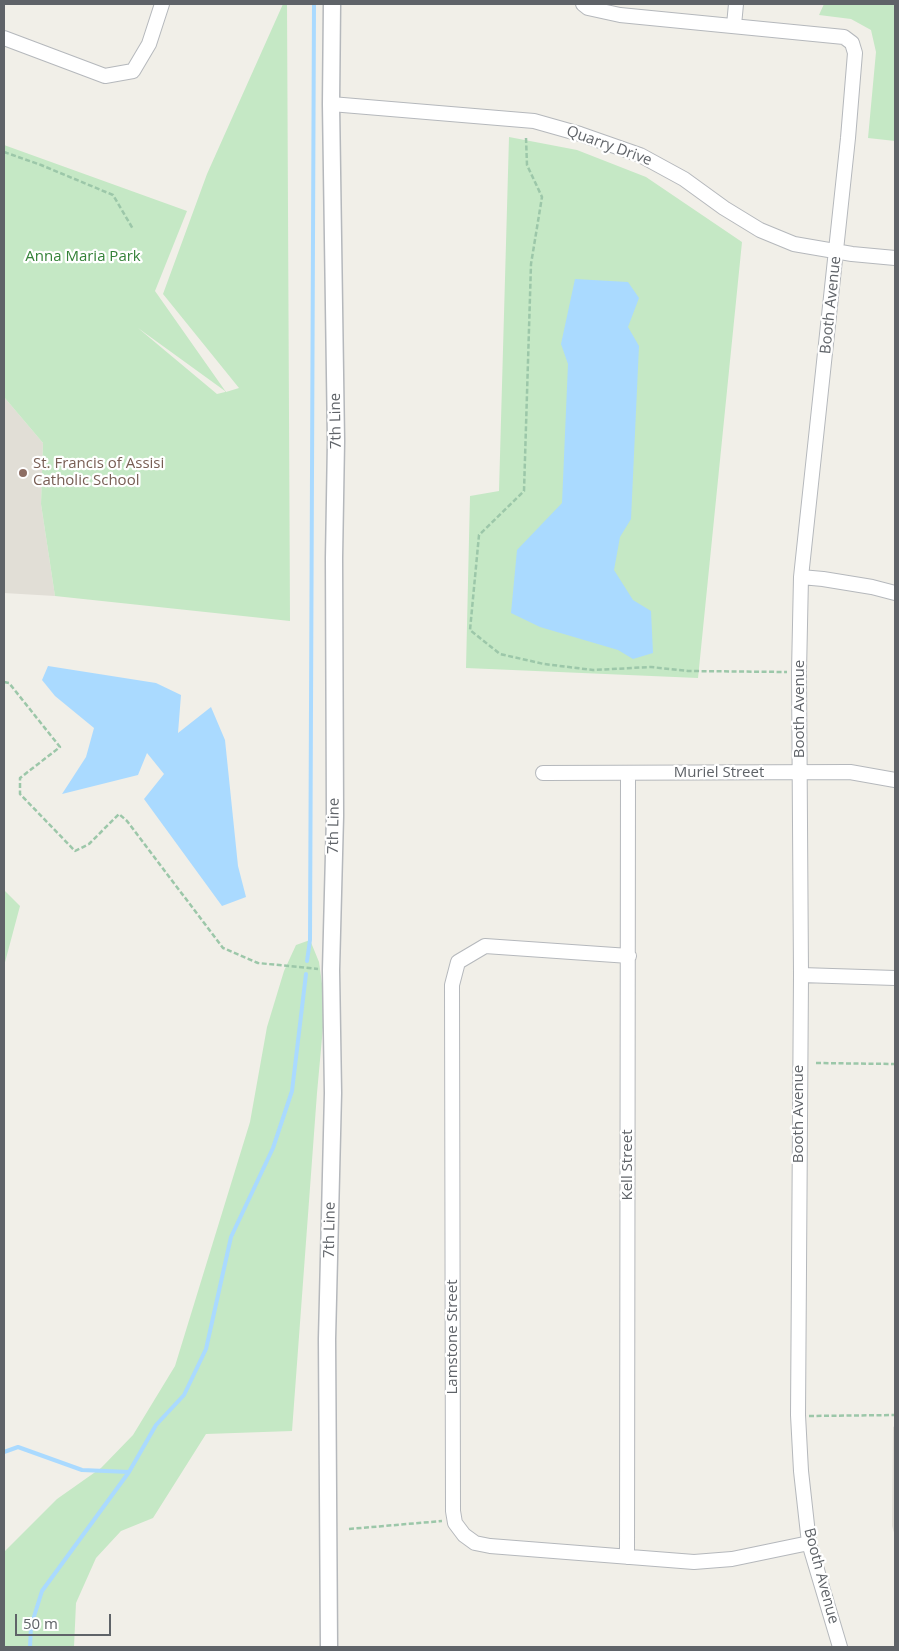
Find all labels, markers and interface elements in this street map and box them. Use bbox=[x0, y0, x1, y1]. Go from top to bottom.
street label: Quarry Drive bbox=[564, 122, 654, 170]
park label: Anna Maria Park bbox=[25, 248, 141, 266]
street label: Booth Avenue bbox=[817, 255, 845, 355]
street label: 7th Line bbox=[327, 393, 345, 449]
place label: St. Francis of Assisi Catholic School bbox=[33, 455, 164, 490]
marker: St. Francis of Assisi Catholic School bbox=[17, 467, 29, 479]
street label: Booth Avenue bbox=[791, 660, 809, 758]
street label: Muriel Street bbox=[674, 764, 764, 782]
street label: 7th Line bbox=[325, 798, 343, 854]
street label: Booth Avenue bbox=[790, 1065, 808, 1163]
street label: Kell Street bbox=[619, 1130, 637, 1200]
street label: 7th Line bbox=[321, 1202, 339, 1258]
street label: Lamstone Street bbox=[444, 1280, 462, 1394]
street label: Booth Avenue bbox=[800, 1526, 842, 1626]
scale bar bbox=[18, 1604, 114, 1636]
text: 50 m bbox=[23, 1613, 58, 1633]

